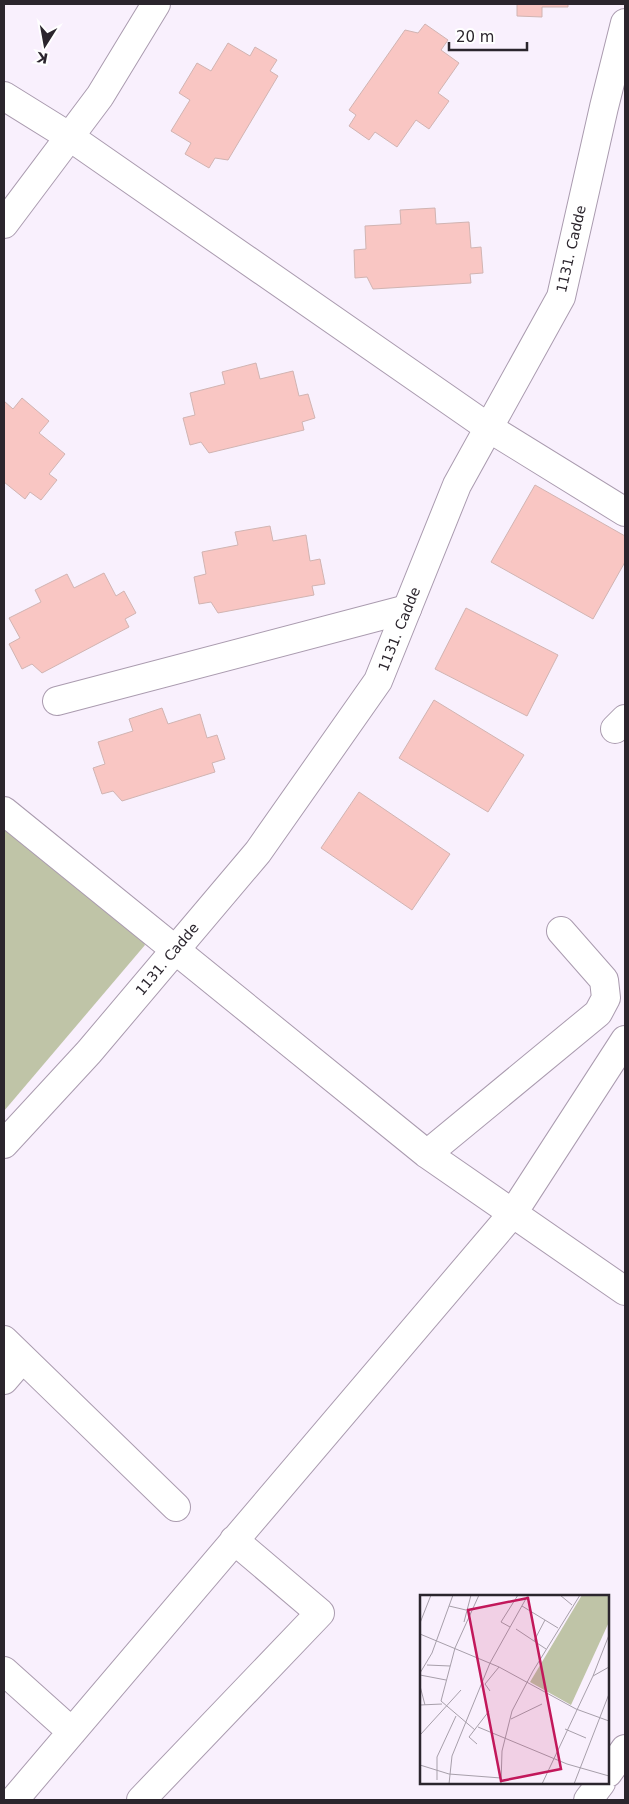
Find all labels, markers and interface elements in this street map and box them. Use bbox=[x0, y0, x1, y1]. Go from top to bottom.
north arrow bbox=[20, 20, 70, 70]
scale bar bbox=[449, 20, 526, 52]
text: 20 m bbox=[456, 28, 494, 46]
text: K bbox=[35, 49, 49, 67]
street label: 1131. Cadde bbox=[553, 204, 589, 294]
street label: 1131. Cadde bbox=[375, 585, 423, 673]
street label: 1131. Cadde bbox=[132, 920, 202, 998]
inset map bbox=[420, 1595, 609, 1784]

